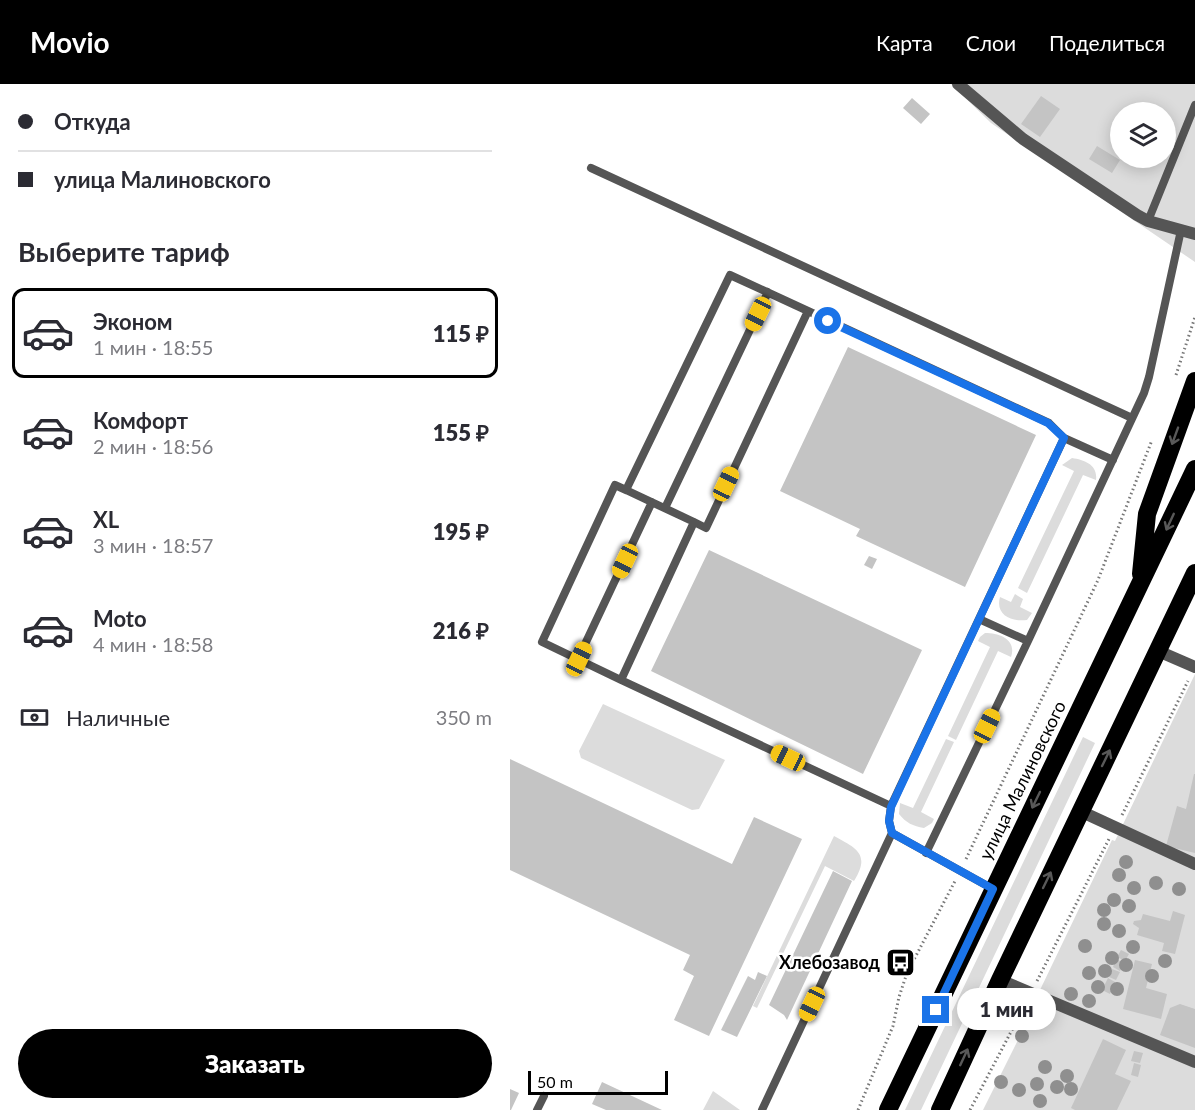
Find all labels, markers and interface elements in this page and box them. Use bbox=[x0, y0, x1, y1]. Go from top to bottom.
text: Movio bbox=[30, 25, 110, 59]
text: Карта bbox=[876, 30, 933, 55]
text: Слои bbox=[966, 30, 1016, 55]
text: Поделиться bbox=[1049, 30, 1165, 55]
map controls bbox=[1110, 102, 1176, 168]
button: layers bbox=[1110, 102, 1176, 168]
text: Откуда bbox=[54, 108, 131, 135]
text: улица Малиновского bbox=[54, 166, 271, 193]
text: Выберите тариф bbox=[18, 235, 230, 268]
car bbox=[742, 294, 774, 334]
icon: car bbox=[21, 306, 75, 360]
route start bbox=[814, 307, 841, 334]
text: Эконом bbox=[93, 308, 173, 335]
text: 115 ₽ bbox=[433, 320, 489, 347]
text: 1 мин · 18:55 bbox=[93, 335, 213, 359]
icon: car bbox=[21, 405, 75, 459]
text: Комфорт bbox=[93, 407, 188, 434]
text: 155 ₽ bbox=[433, 419, 489, 446]
one-way arrow bbox=[1169, 426, 1180, 445]
text: 2 мин · 18:56 bbox=[93, 434, 213, 458]
car bbox=[710, 464, 742, 504]
icon: car bbox=[21, 504, 75, 558]
text: XL bbox=[93, 506, 119, 533]
one-way arrow bbox=[1164, 512, 1176, 530]
text: 195 ₽ bbox=[433, 518, 489, 545]
text: 3 мин · 18:57 bbox=[93, 533, 213, 557]
car bbox=[609, 541, 641, 581]
icon: car bbox=[21, 603, 75, 657]
text: Moto bbox=[93, 605, 147, 632]
text: 216 ₽ bbox=[433, 617, 489, 644]
text: 4 мин · 18:58 bbox=[93, 632, 213, 656]
car bbox=[563, 639, 595, 679]
street label: улица Малиновского bbox=[974, 697, 1070, 863]
icon: cash bbox=[18, 701, 51, 734]
text: Наличные bbox=[66, 704, 170, 731]
text: 350 m bbox=[436, 705, 492, 729]
car bbox=[971, 706, 1003, 746]
car bbox=[768, 742, 808, 774]
one-way arrow bbox=[1100, 750, 1112, 768]
one-way arrow bbox=[1029, 791, 1041, 809]
one-way arrow bbox=[1042, 872, 1054, 890]
bus stop icon: Хлебозавод bbox=[885, 946, 917, 978]
place label: Хлебозавод bbox=[779, 951, 881, 973]
car bbox=[796, 984, 828, 1024]
callout: 1 мин bbox=[957, 989, 1056, 1031]
route end bbox=[922, 996, 949, 1023]
text: 1 мин bbox=[979, 997, 1034, 1021]
button: Заказать bbox=[18, 1029, 492, 1098]
one-way arrow bbox=[959, 1048, 971, 1066]
scale bar bbox=[528, 1068, 668, 1096]
text: 50 m bbox=[537, 1072, 573, 1091]

